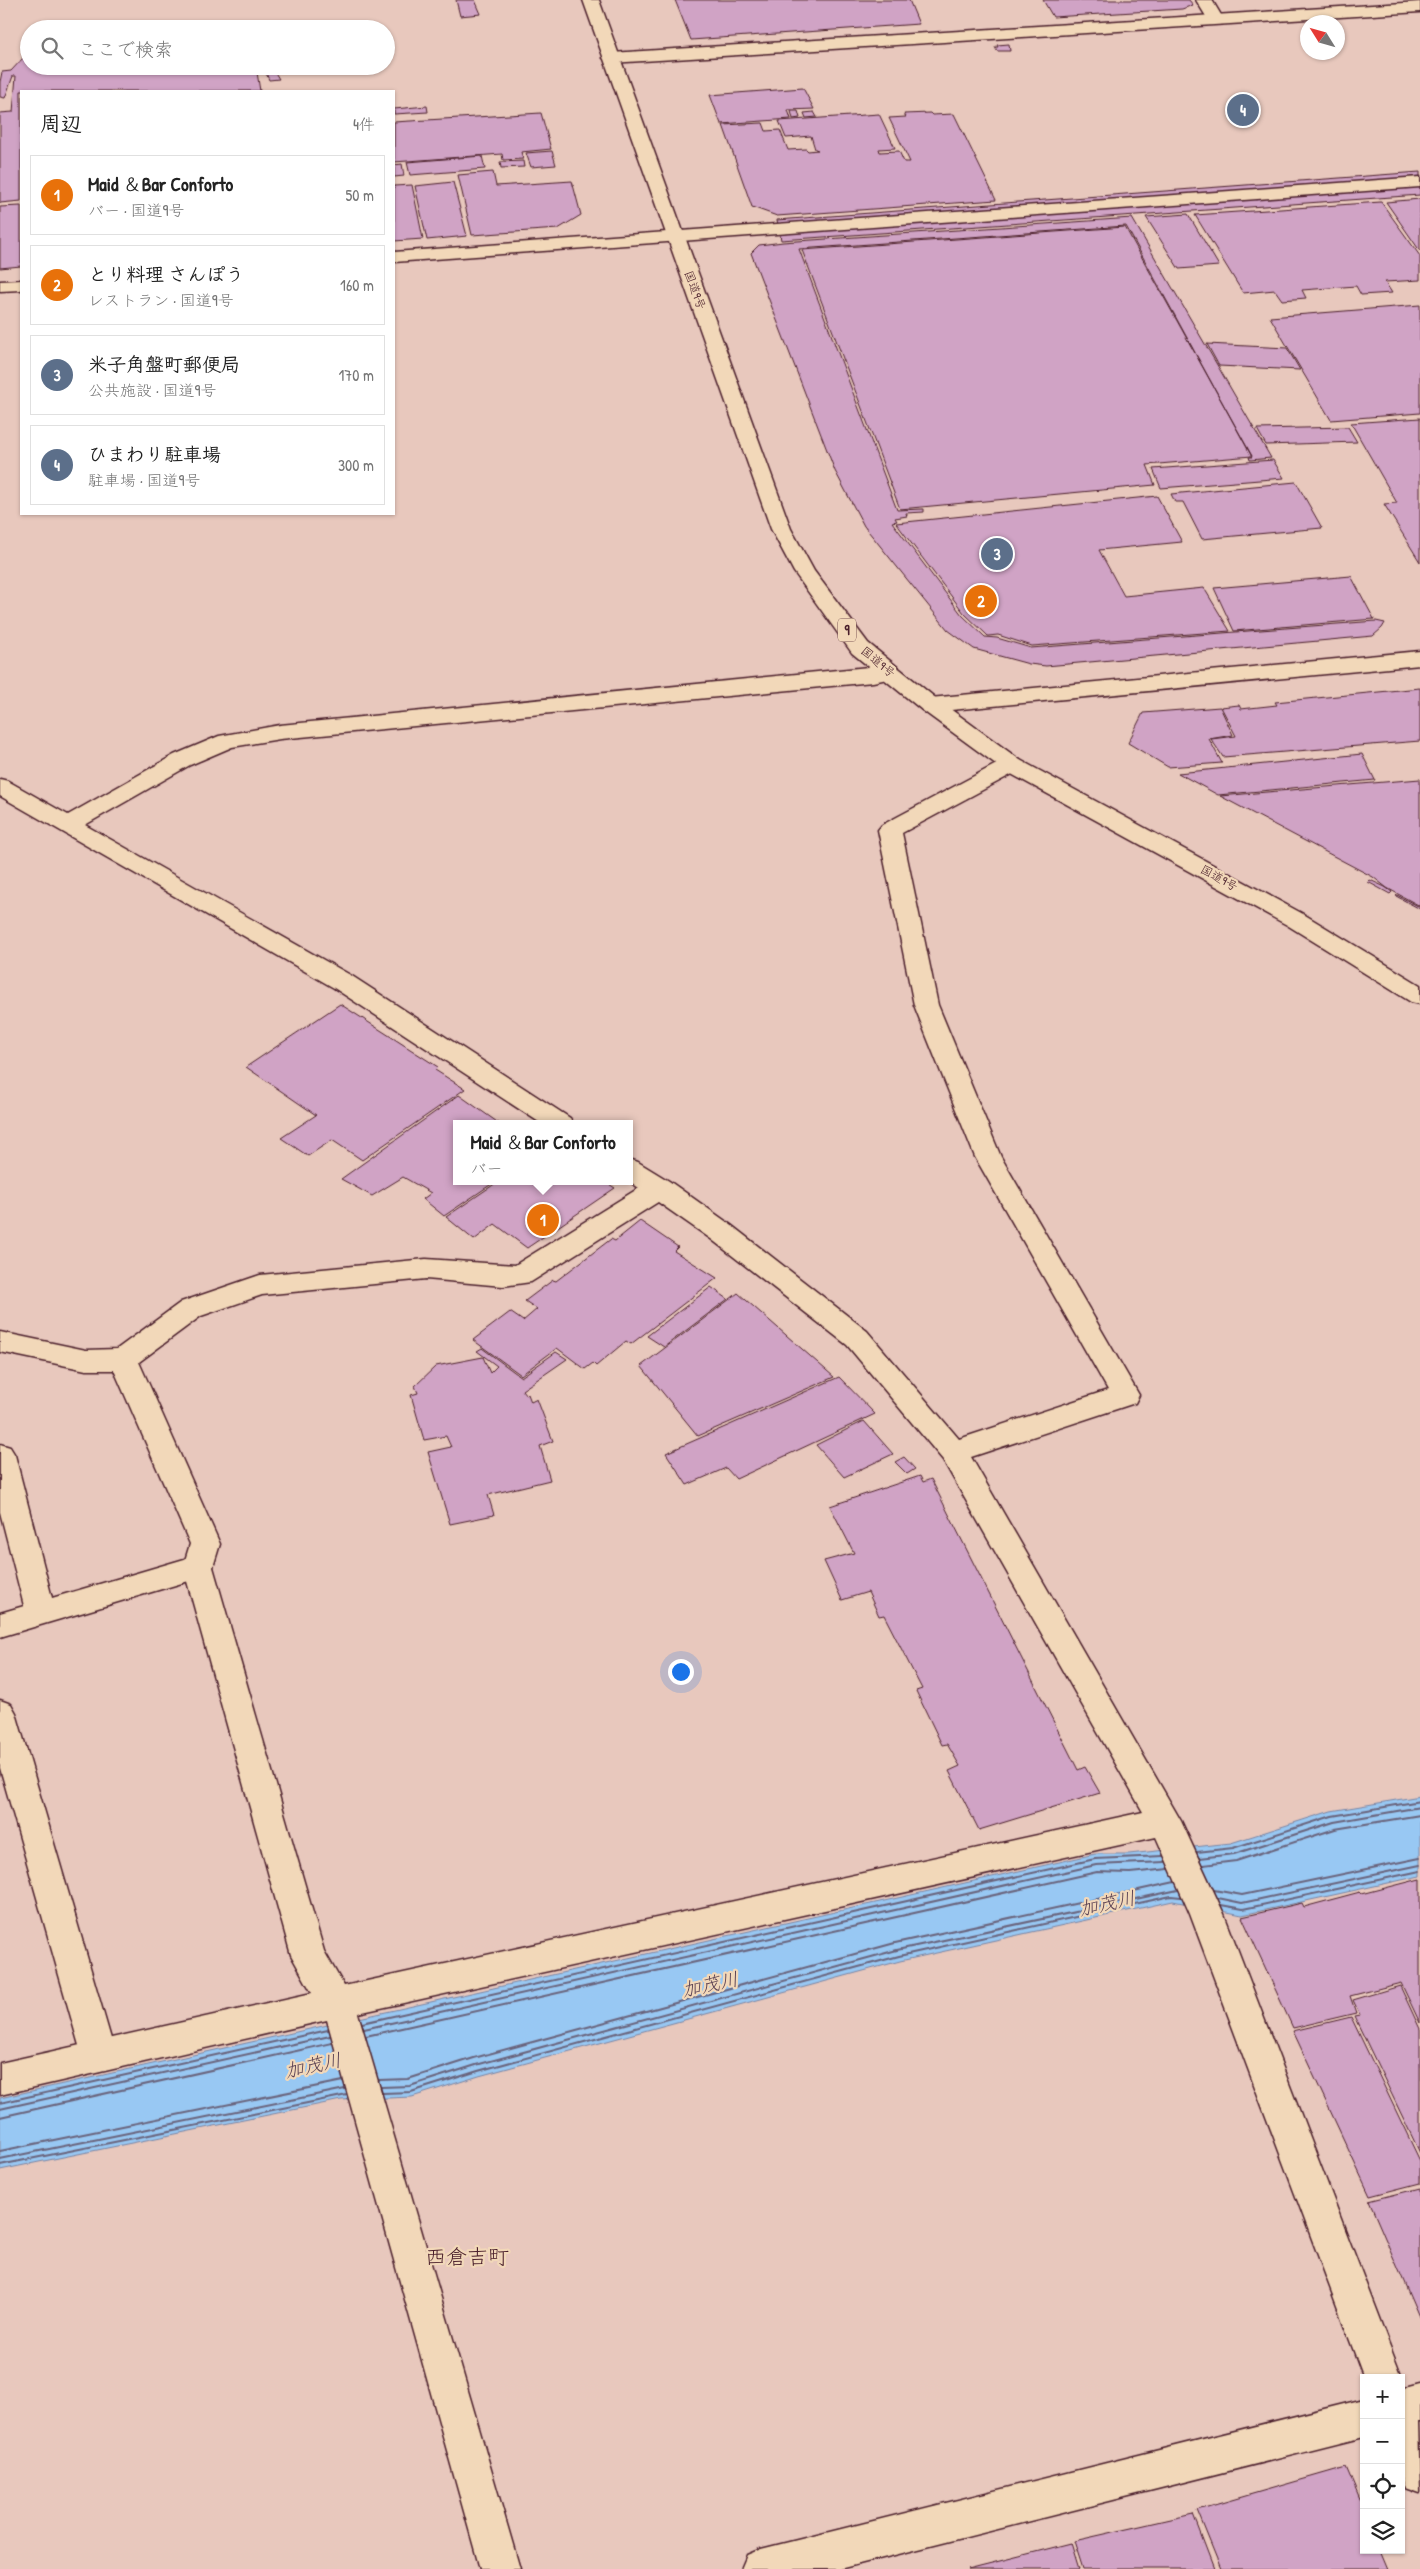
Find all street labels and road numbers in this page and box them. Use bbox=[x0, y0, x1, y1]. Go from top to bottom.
street label: 国道9号 bbox=[681, 268, 710, 312]
road number: 9 bbox=[838, 618, 856, 642]
street label: 国道9号 bbox=[857, 642, 899, 681]
street label: 国道9号 bbox=[1197, 860, 1241, 895]

